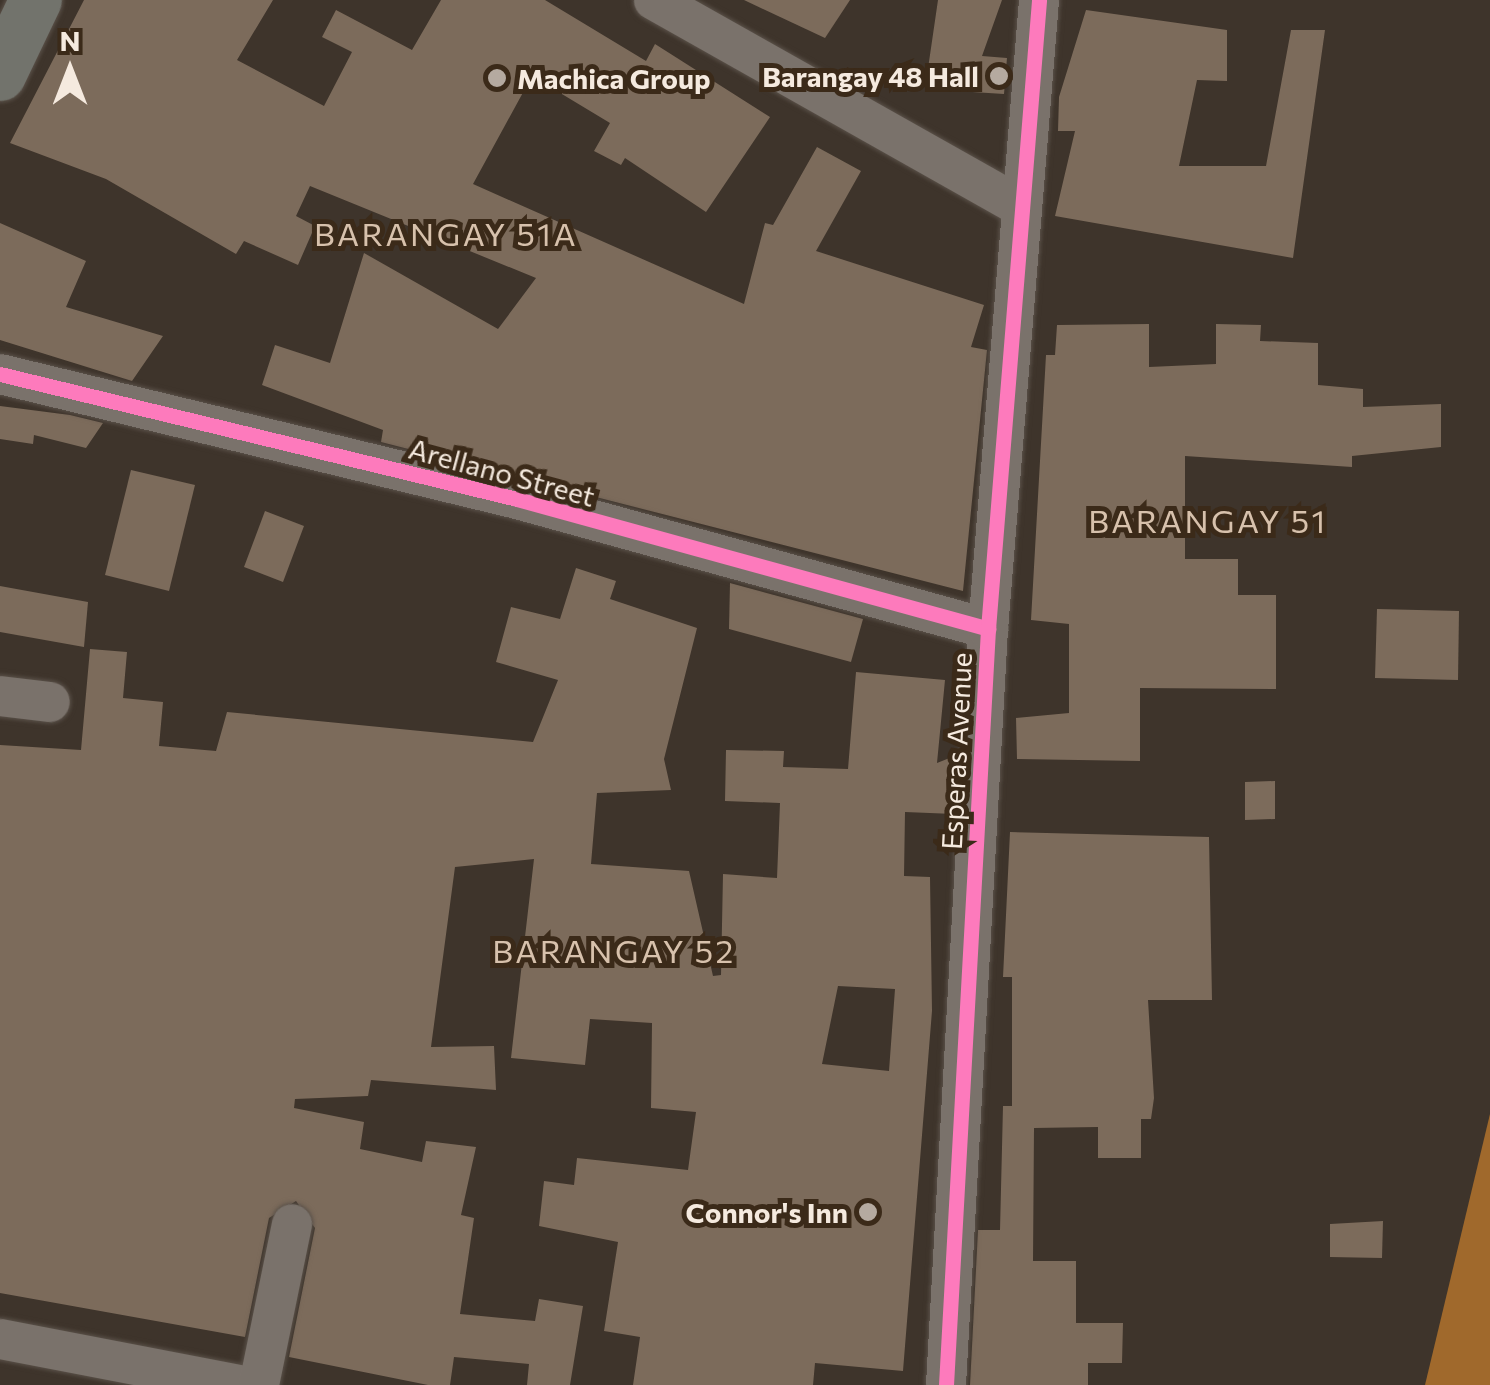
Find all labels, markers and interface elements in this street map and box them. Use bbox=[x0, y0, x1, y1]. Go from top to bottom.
north arrow bbox=[20, 20, 120, 120]
text: N bbox=[60, 23, 81, 57]
place label: Barangay 48 Hall bbox=[762, 59, 979, 93]
place label: Machica Group bbox=[517, 61, 711, 95]
marker: Barangay 48 Hall bbox=[988, 65, 1010, 87]
marker: Machica Group bbox=[486, 67, 508, 89]
district label: BARANGAY 51A bbox=[314, 214, 578, 252]
street label: Arellano Street bbox=[405, 431, 599, 513]
district label: BARANGAY 51 bbox=[1088, 501, 1328, 539]
street label: Esperas Avenue bbox=[934, 651, 978, 851]
district label: BARANGAY 52 bbox=[492, 931, 736, 969]
place label: Connor's Inn bbox=[686, 1195, 848, 1229]
marker: Connor's Inn bbox=[857, 1201, 879, 1223]

